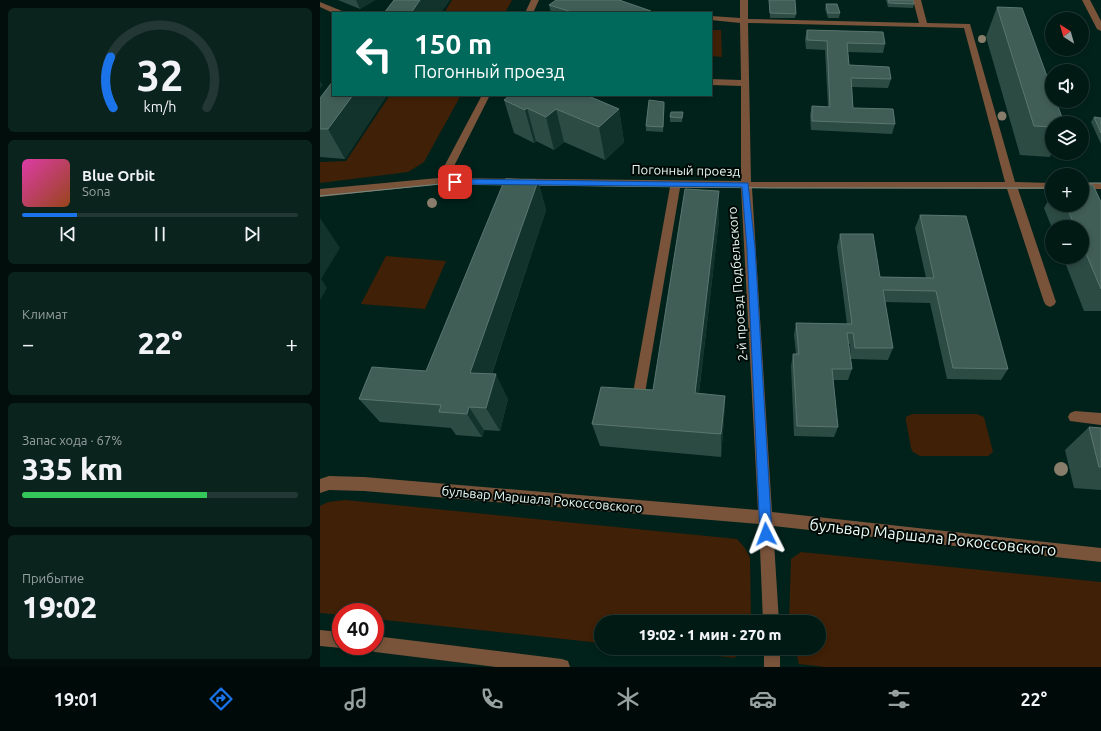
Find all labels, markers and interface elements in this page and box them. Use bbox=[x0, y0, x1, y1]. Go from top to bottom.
north arrow bbox=[1045, 12, 1089, 56]
map controls bbox=[1045, 12, 1089, 264]
icon: left bbox=[348, 28, 400, 80]
text: 150 m bbox=[414, 28, 492, 59]
text: 32 bbox=[137, 52, 183, 99]
text: Погонный проезд bbox=[414, 61, 564, 81]
button: sound bbox=[1045, 64, 1089, 108]
text: km/h bbox=[144, 98, 176, 114]
button: layers bbox=[1045, 116, 1089, 160]
street label: Погонный проезд bbox=[632, 162, 741, 178]
pin bbox=[438, 165, 472, 199]
text: Blue Orbit bbox=[82, 167, 155, 184]
button: + bbox=[1045, 168, 1089, 212]
icon: arrive bbox=[444, 171, 466, 193]
text: Sona bbox=[82, 184, 111, 198]
street label: 2-й проезд Подбельского bbox=[725, 206, 749, 362]
button: − bbox=[1045, 220, 1089, 264]
icon: previous bbox=[57, 223, 79, 245]
icon: pause bbox=[149, 223, 171, 245]
icon: next bbox=[241, 223, 263, 245]
text: Климат bbox=[22, 307, 67, 321]
text: 22° bbox=[138, 326, 182, 360]
text: − bbox=[22, 331, 34, 356]
text: + bbox=[286, 331, 298, 356]
text: Запас хода · 67% bbox=[22, 433, 122, 447]
text: 335 km bbox=[22, 452, 123, 486]
street label: бульвар Маршала Рокоссовского bbox=[441, 483, 643, 515]
position arrow bbox=[745, 513, 787, 555]
street label: бульвар Маршала Рокоссовского bbox=[809, 515, 1057, 559]
text: Прибытие bbox=[22, 571, 84, 585]
text: 19:02 bbox=[22, 590, 97, 624]
speed limit sign: 40 bbox=[332, 603, 384, 655]
text: 19:02 · 1 мин · 270 m bbox=[639, 626, 781, 643]
icon: directions bbox=[207, 685, 235, 713]
icon: music bbox=[342, 685, 370, 713]
icon: phone bbox=[478, 685, 506, 713]
icon: climate bbox=[614, 685, 642, 713]
icon: car bbox=[749, 685, 777, 713]
icon: filters bbox=[885, 685, 913, 713]
text: 19:01 bbox=[54, 689, 99, 709]
text: 22° bbox=[1020, 689, 1047, 709]

